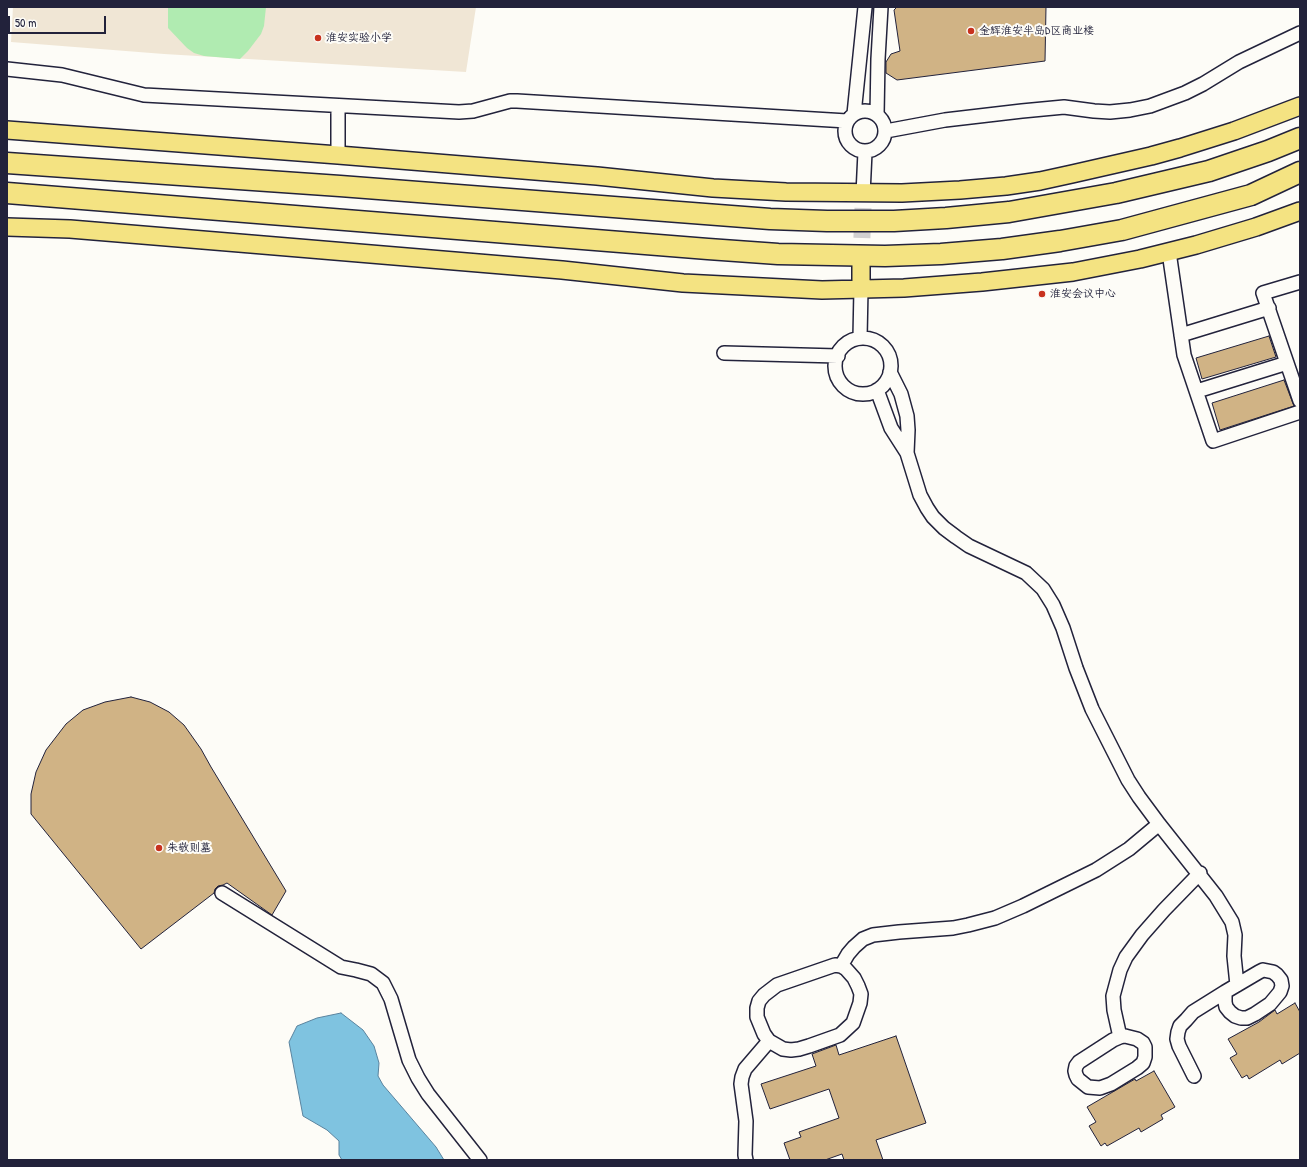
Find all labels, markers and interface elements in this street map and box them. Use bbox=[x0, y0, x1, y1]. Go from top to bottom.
scale bar bbox=[10, 8, 108, 34]
text: 50 m bbox=[15, 14, 36, 31]
place label: 金辉淮安半岛D区商业楼 bbox=[979, 24, 1094, 38]
marker: 金辉淮安半岛D区商业楼 bbox=[966, 26, 976, 36]
place label: 淮安实验小学 bbox=[326, 31, 392, 45]
marker: 淮安实验小学 bbox=[313, 33, 323, 43]
place label: 淮安会议中心 bbox=[1050, 287, 1116, 301]
marker: 淮安会议中心 bbox=[1037, 289, 1047, 299]
place label: 朱敬则墓 bbox=[167, 841, 211, 855]
marker: 朱敬则墓 bbox=[154, 843, 164, 853]

